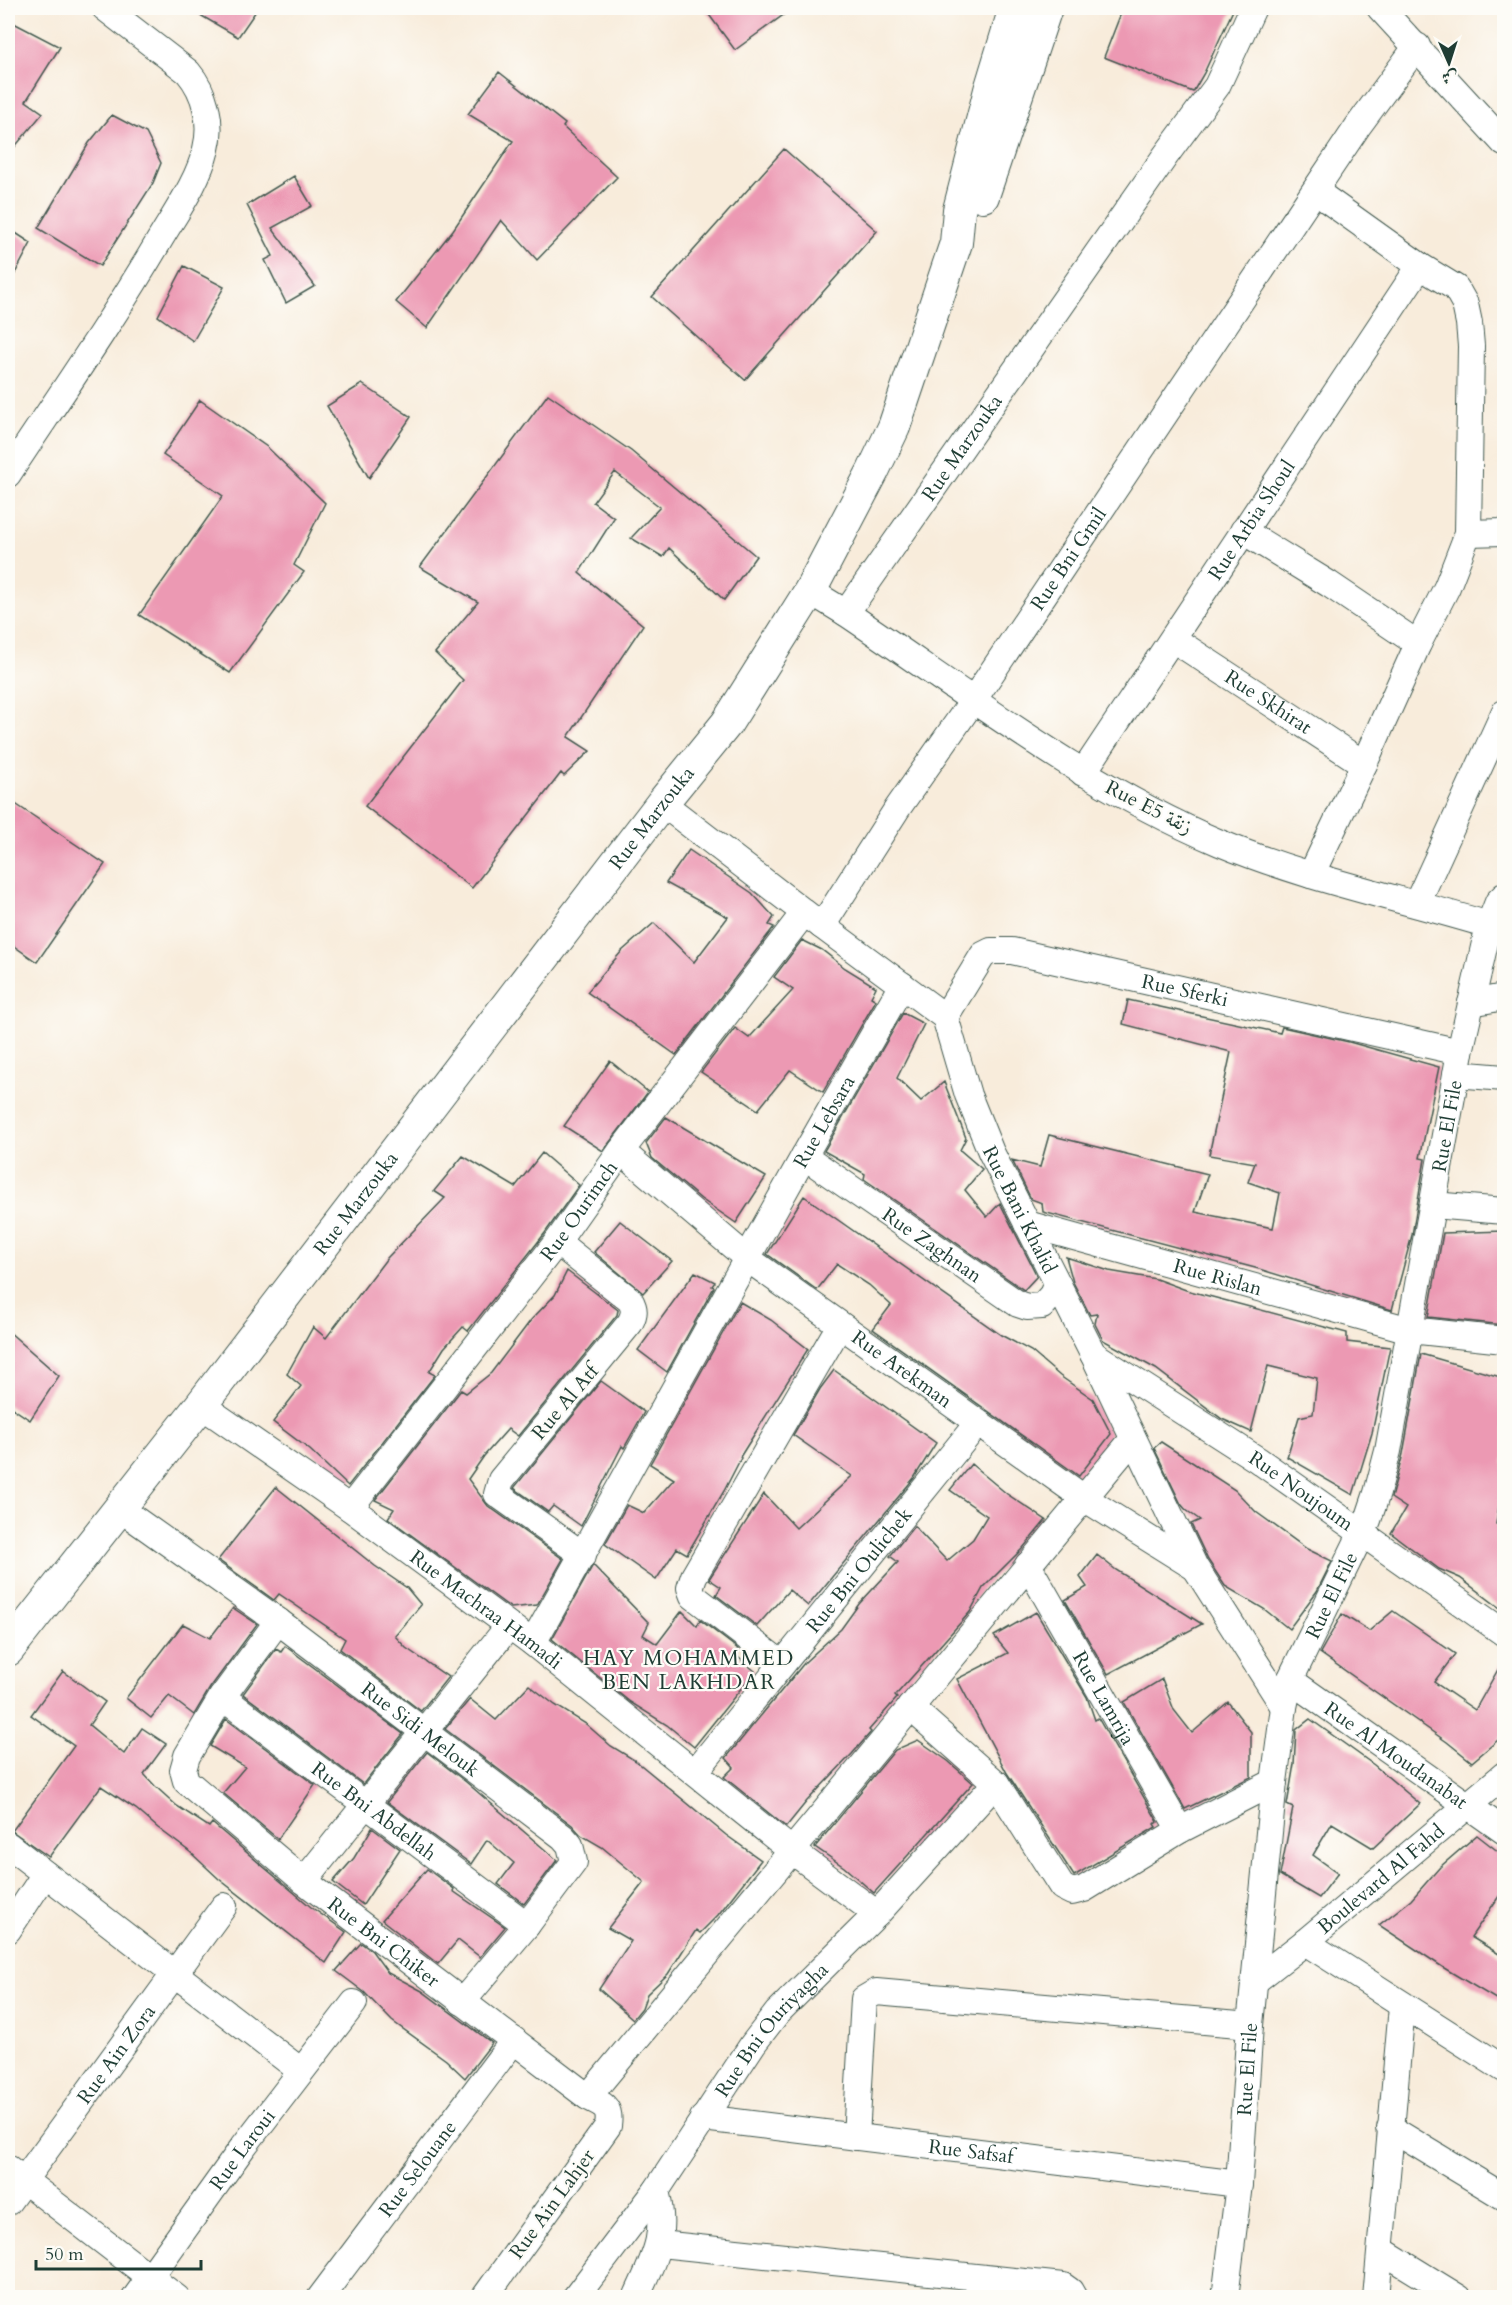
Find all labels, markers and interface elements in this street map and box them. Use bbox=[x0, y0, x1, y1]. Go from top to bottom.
north arrow bbox=[1419, 33, 1479, 93]
text: ش bbox=[1441, 66, 1458, 88]
street label: Rue Marzouka bbox=[915, 389, 1008, 506]
street label: Rue Arbia Shoul bbox=[1202, 454, 1301, 585]
street label: Rue Bni Gmil bbox=[1024, 502, 1112, 616]
street label: Rue Skhirat bbox=[1220, 663, 1318, 740]
street label: Rue Marzouka bbox=[603, 760, 700, 875]
street label: Rue E5 زنقة bbox=[1101, 774, 1197, 840]
street label: Rue Sferki bbox=[1139, 967, 1231, 1013]
street label: Rue Lebsara bbox=[787, 1070, 861, 1173]
street label: Rue El File bbox=[1425, 1078, 1468, 1174]
street label: Rue Bani Khalid bbox=[976, 1141, 1064, 1278]
street label: Rue Marzouka bbox=[307, 1145, 404, 1261]
street label: Rue Ourimch bbox=[534, 1155, 624, 1267]
street label: Rue Zaghnan bbox=[877, 1201, 988, 1289]
street label: Rue Rislan bbox=[1171, 1252, 1266, 1302]
street label: Rue Arekman bbox=[847, 1324, 958, 1414]
street label: Rue Al Atf bbox=[526, 1356, 606, 1445]
street label: Rue Noujoum bbox=[1244, 1444, 1359, 1537]
street label: Rue Bni Oulichek bbox=[800, 1501, 918, 1638]
street label: Rue Machraa Hamadi bbox=[405, 1543, 569, 1675]
street label: Rue El File bbox=[1299, 1547, 1364, 1643]
district label: HAY MOHAMMED BEN LAKHDAR bbox=[583, 1644, 795, 1697]
street label: Rue Lamrija bbox=[1066, 1646, 1142, 1750]
street label: Rue Sidi Melouk bbox=[356, 1675, 486, 1783]
street label: Rue Al Moudanabat bbox=[1319, 1695, 1474, 1815]
street label: Rue Bni Abdellah bbox=[306, 1755, 442, 1866]
street label: Boulevard Al Fahd bbox=[1311, 1817, 1450, 1940]
street label: Rue Bni Chiker bbox=[322, 1890, 446, 1994]
street label: Rue Bni Ouriyagha bbox=[708, 1956, 834, 2102]
street label: Rue Ain Zora bbox=[70, 1999, 161, 2109]
street label: Rue El File bbox=[1230, 2022, 1264, 2117]
street label: Rue Laroui bbox=[203, 2103, 281, 2196]
street label: Rue Selouane bbox=[372, 2115, 463, 2222]
street label: Rue Safsaf bbox=[927, 2132, 1018, 2170]
street label: Rue Ain Lahjer bbox=[503, 2143, 601, 2264]
scale bar bbox=[36, 2233, 201, 2271]
text: 50 m bbox=[45, 2242, 84, 2267]

